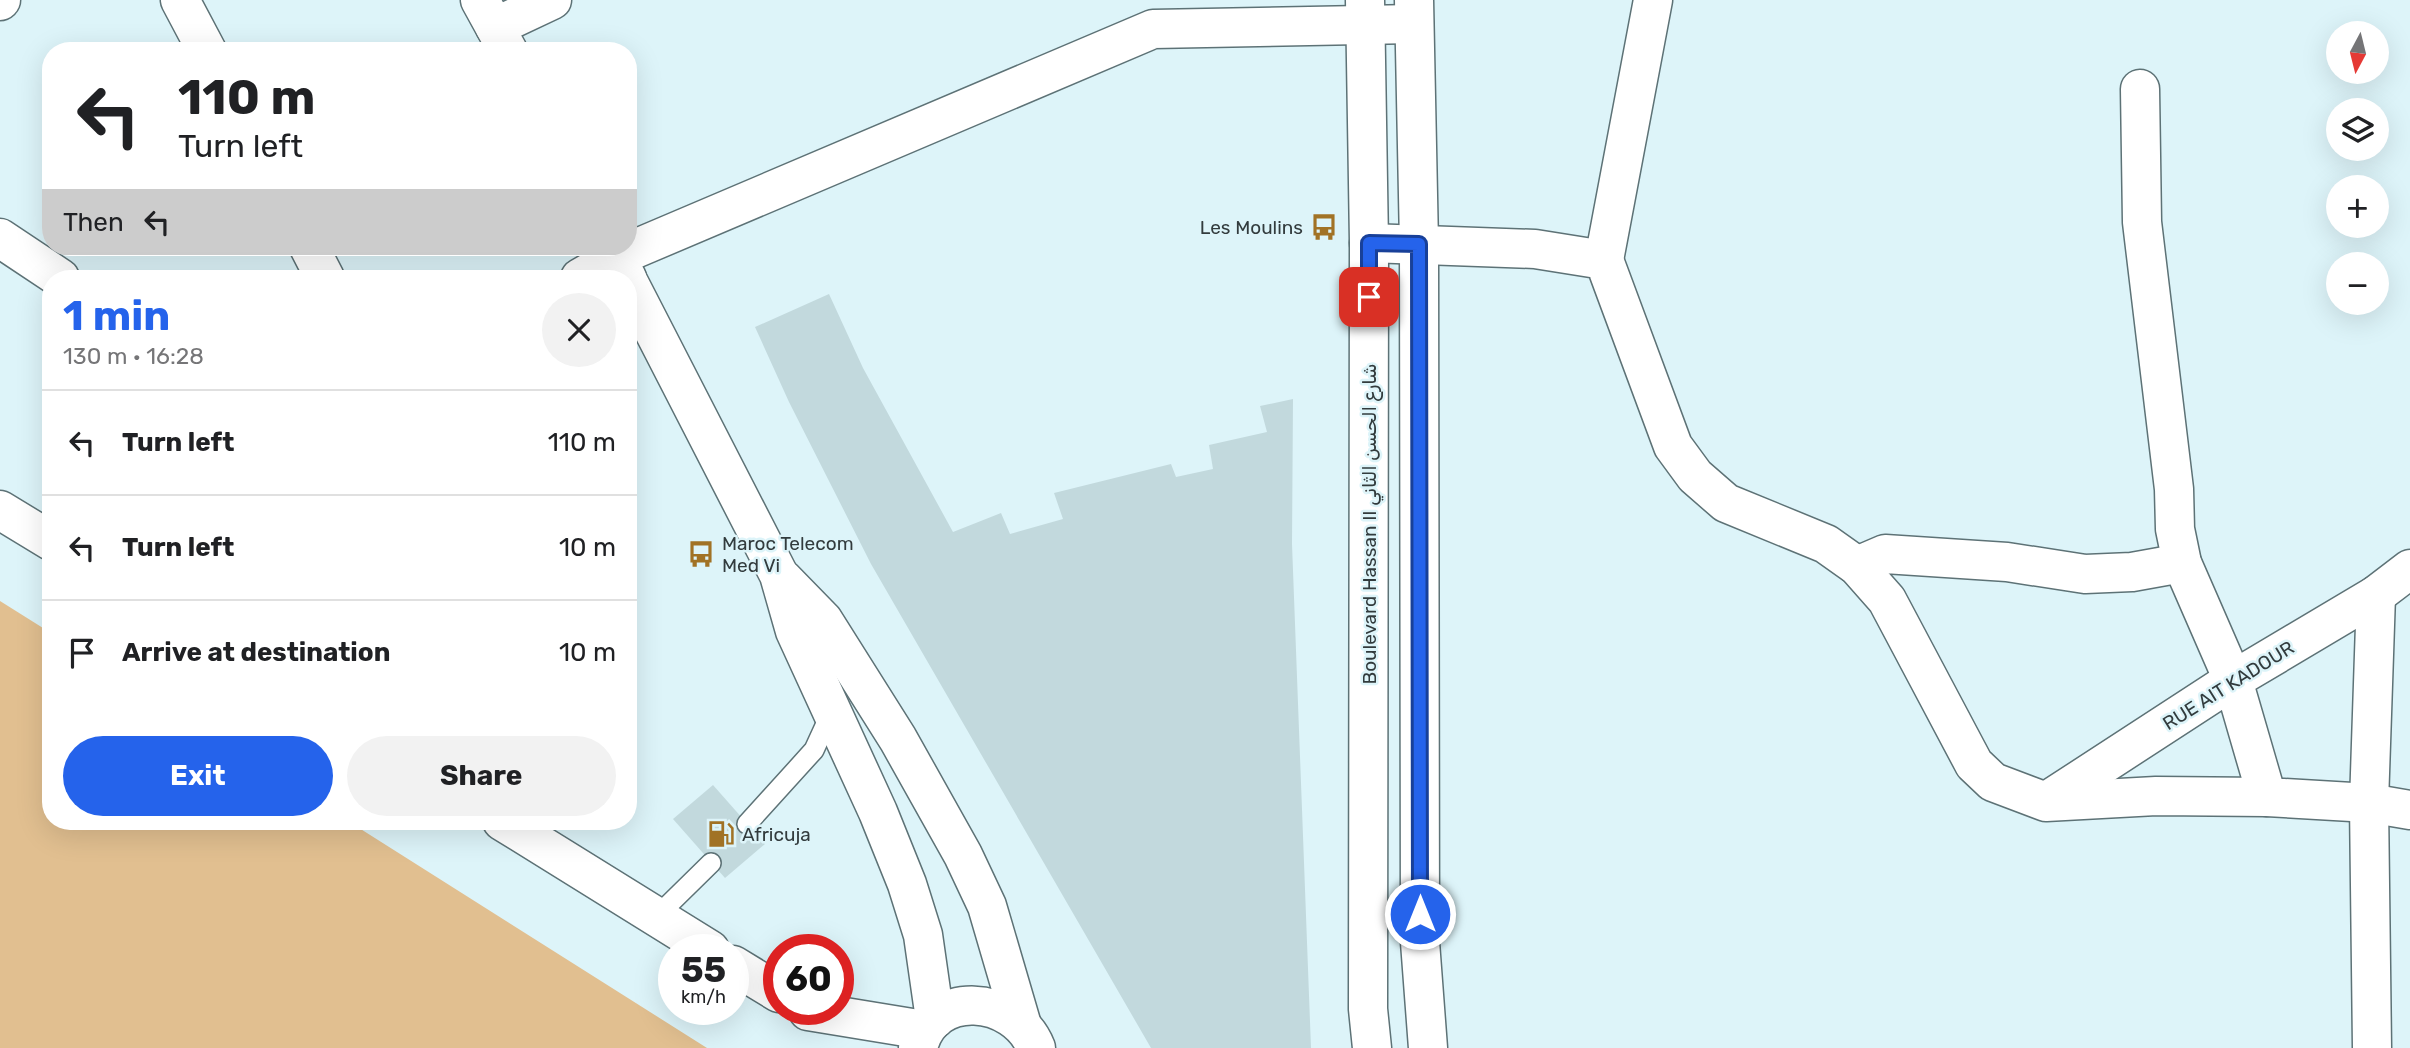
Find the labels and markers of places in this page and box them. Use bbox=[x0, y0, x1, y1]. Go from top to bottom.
bus stop icon: Les Moulins bbox=[1309, 212, 1339, 242]
place label: Les Moulins bbox=[1200, 216, 1303, 239]
pin bbox=[1339, 267, 1399, 327]
place label: Maroc Telecom Med Vi bbox=[722, 532, 854, 577]
bus stop icon: Maroc Telecom Med Vi bbox=[686, 539, 716, 569]
fuel station icon: Africuja bbox=[706, 819, 736, 849]
place label: Africuja bbox=[742, 823, 811, 846]

